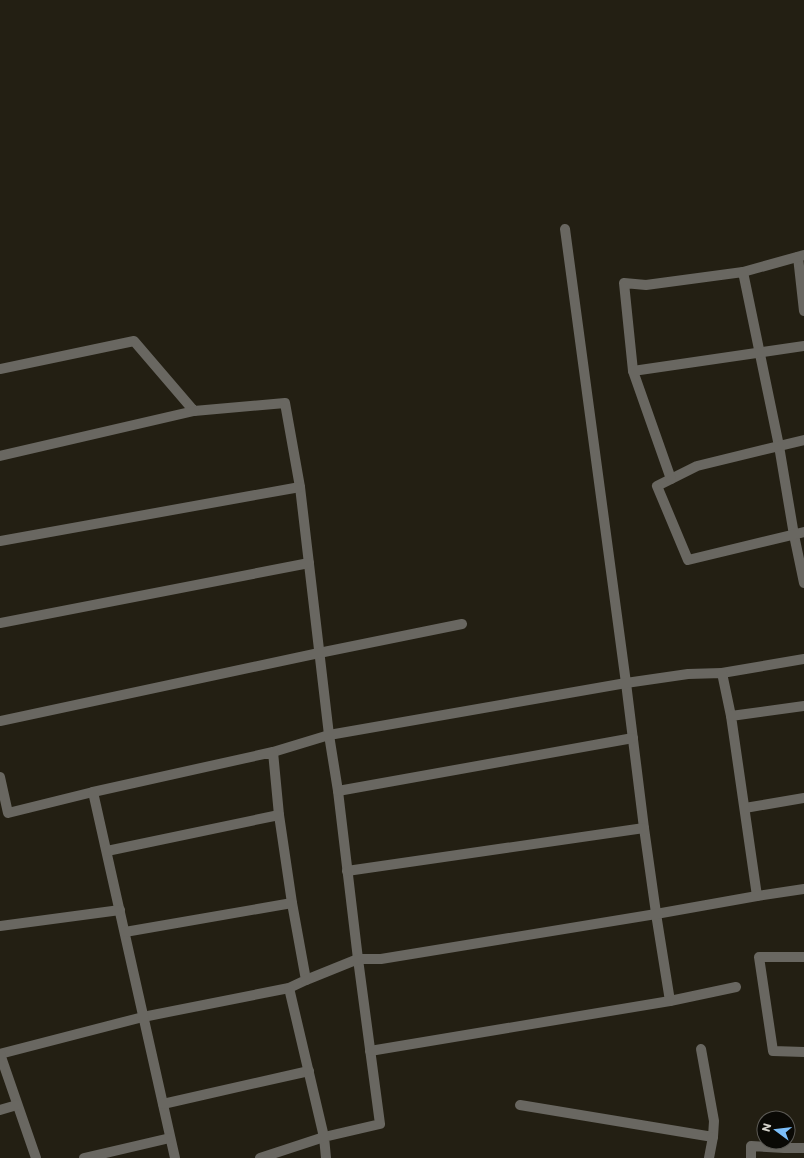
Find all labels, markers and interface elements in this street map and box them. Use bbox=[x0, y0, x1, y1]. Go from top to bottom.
north arrow bbox=[756, 1110, 796, 1150]
text: N bbox=[758, 1121, 775, 1133]

